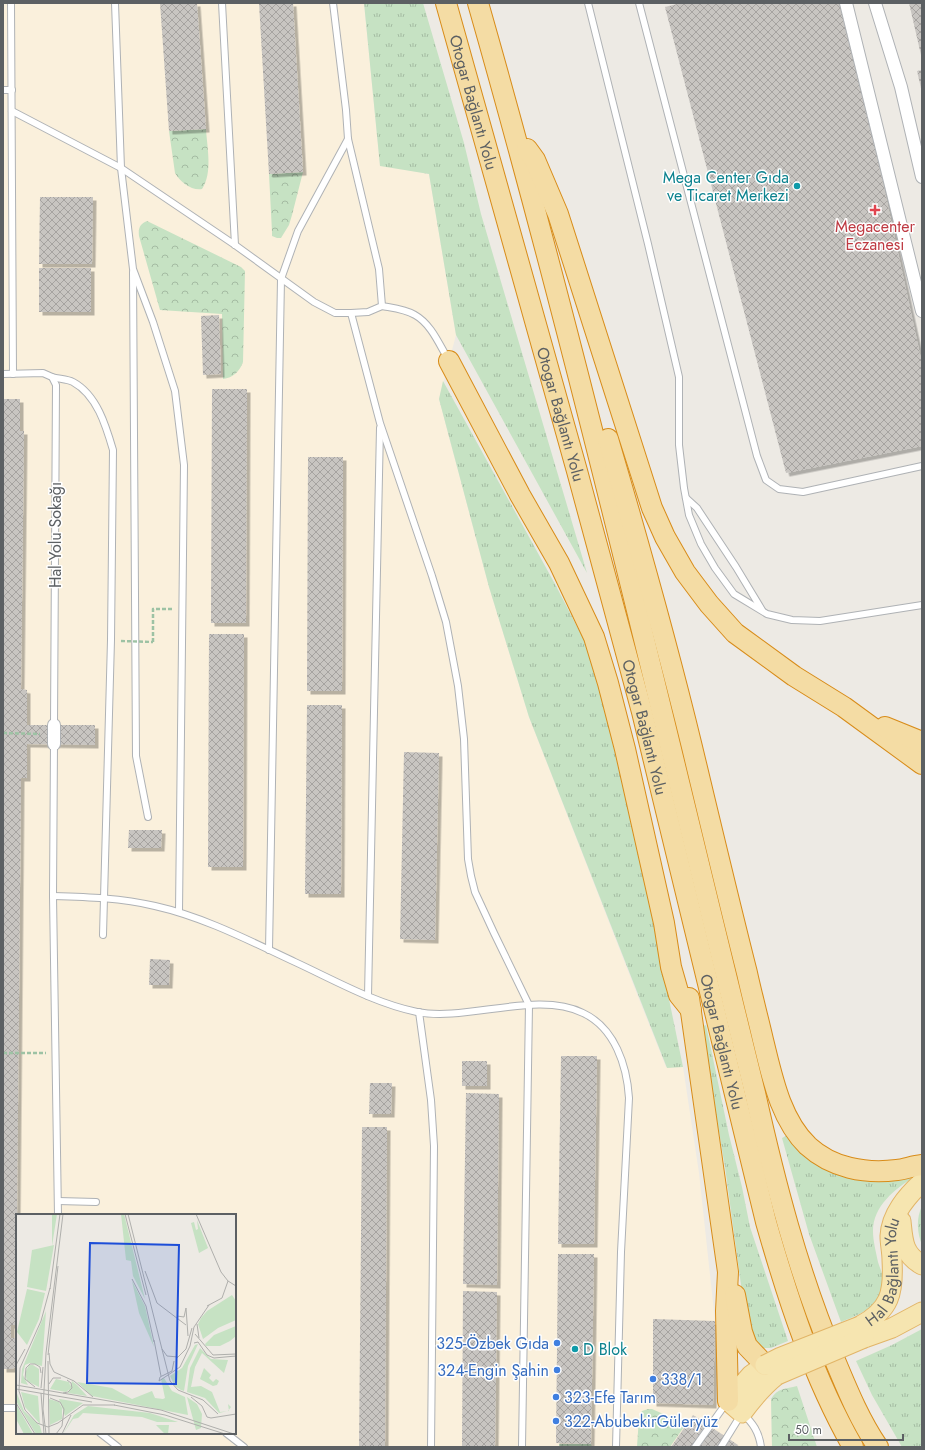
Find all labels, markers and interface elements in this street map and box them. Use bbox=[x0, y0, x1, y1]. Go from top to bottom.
street label: Otogar Bağlantı Yolu bbox=[443, 32, 503, 172]
place label: Mega Center Gıda ve Ticaret Merkezi bbox=[663, 166, 789, 207]
marker: Mega Center Gıda ve Ticaret Merkezi bbox=[792, 181, 802, 191]
marker: Megacenter Eczanesi bbox=[870, 205, 880, 215]
place label: Megacenter Eczanesi bbox=[835, 215, 915, 256]
street label: Otogar Bağlantı Yolu bbox=[531, 344, 590, 484]
street label: Hal Yolu Sokağı bbox=[44, 482, 67, 588]
street label: Otogar Bağlantı Yolu bbox=[616, 657, 673, 797]
street label: Otogar Bağlantı Yolu bbox=[694, 972, 749, 1112]
inset map bbox=[16, 1214, 236, 1434]
street label: Hal Bağlantı Yolu bbox=[861, 1214, 905, 1332]
place label: 325-Özbek Gıda bbox=[436, 1332, 549, 1355]
marker: 325-Özbek Gıda bbox=[552, 1338, 562, 1348]
place label: D Blok bbox=[583, 1338, 628, 1361]
marker: D Blok bbox=[570, 1344, 580, 1354]
place label: 324-Engin Şahin bbox=[437, 1359, 549, 1382]
marker: 324-Engin Şahin bbox=[552, 1365, 562, 1375]
place label: 338/1 bbox=[661, 1368, 702, 1391]
marker: 338/1 bbox=[648, 1374, 658, 1384]
place label: 323-Efe Tarım bbox=[564, 1386, 656, 1409]
marker: 323-Efe Tarım bbox=[551, 1392, 561, 1402]
place label: 322-AbubekirGüleryüz bbox=[564, 1410, 719, 1433]
marker: 322-AbubekirGüleryüz bbox=[551, 1416, 561, 1426]
scale bar bbox=[789, 1416, 903, 1442]
text: 50 m bbox=[795, 1421, 822, 1439]

